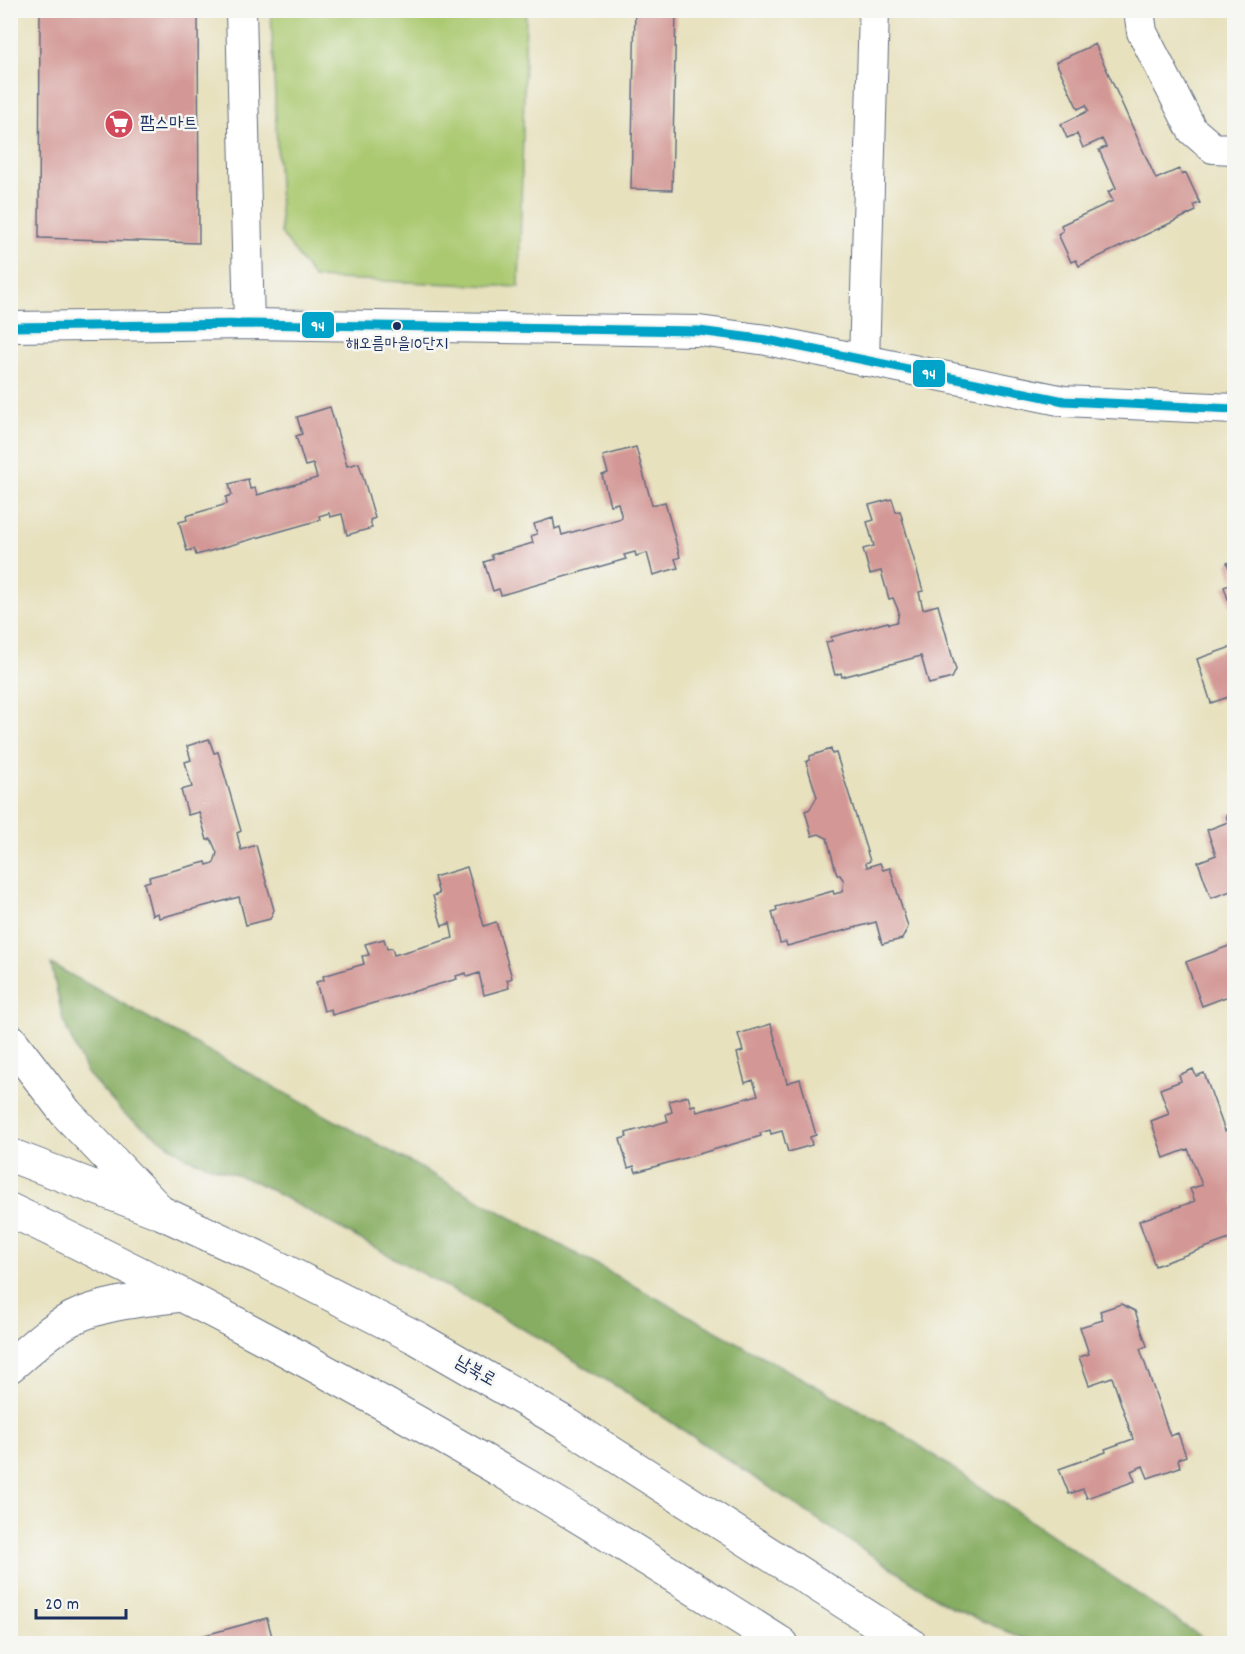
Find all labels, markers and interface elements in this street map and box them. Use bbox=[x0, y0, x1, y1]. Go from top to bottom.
supermarket icon: 팜스마트 bbox=[103, 108, 135, 140]
place label: 팜스마트 bbox=[140, 112, 198, 137]
line badge: 94 bbox=[301, 311, 335, 339]
text: 94 bbox=[311, 316, 325, 339]
marker: 해오름마을10단지 bbox=[391, 320, 403, 332]
place label: 해오름마을10단지 bbox=[346, 333, 448, 356]
line badge: 94 bbox=[912, 359, 946, 388]
text: 94 bbox=[922, 364, 936, 387]
street label: 남북로 bbox=[450, 1350, 500, 1394]
scale bar bbox=[36, 1582, 126, 1620]
text: 20 m bbox=[45, 1593, 79, 1618]

